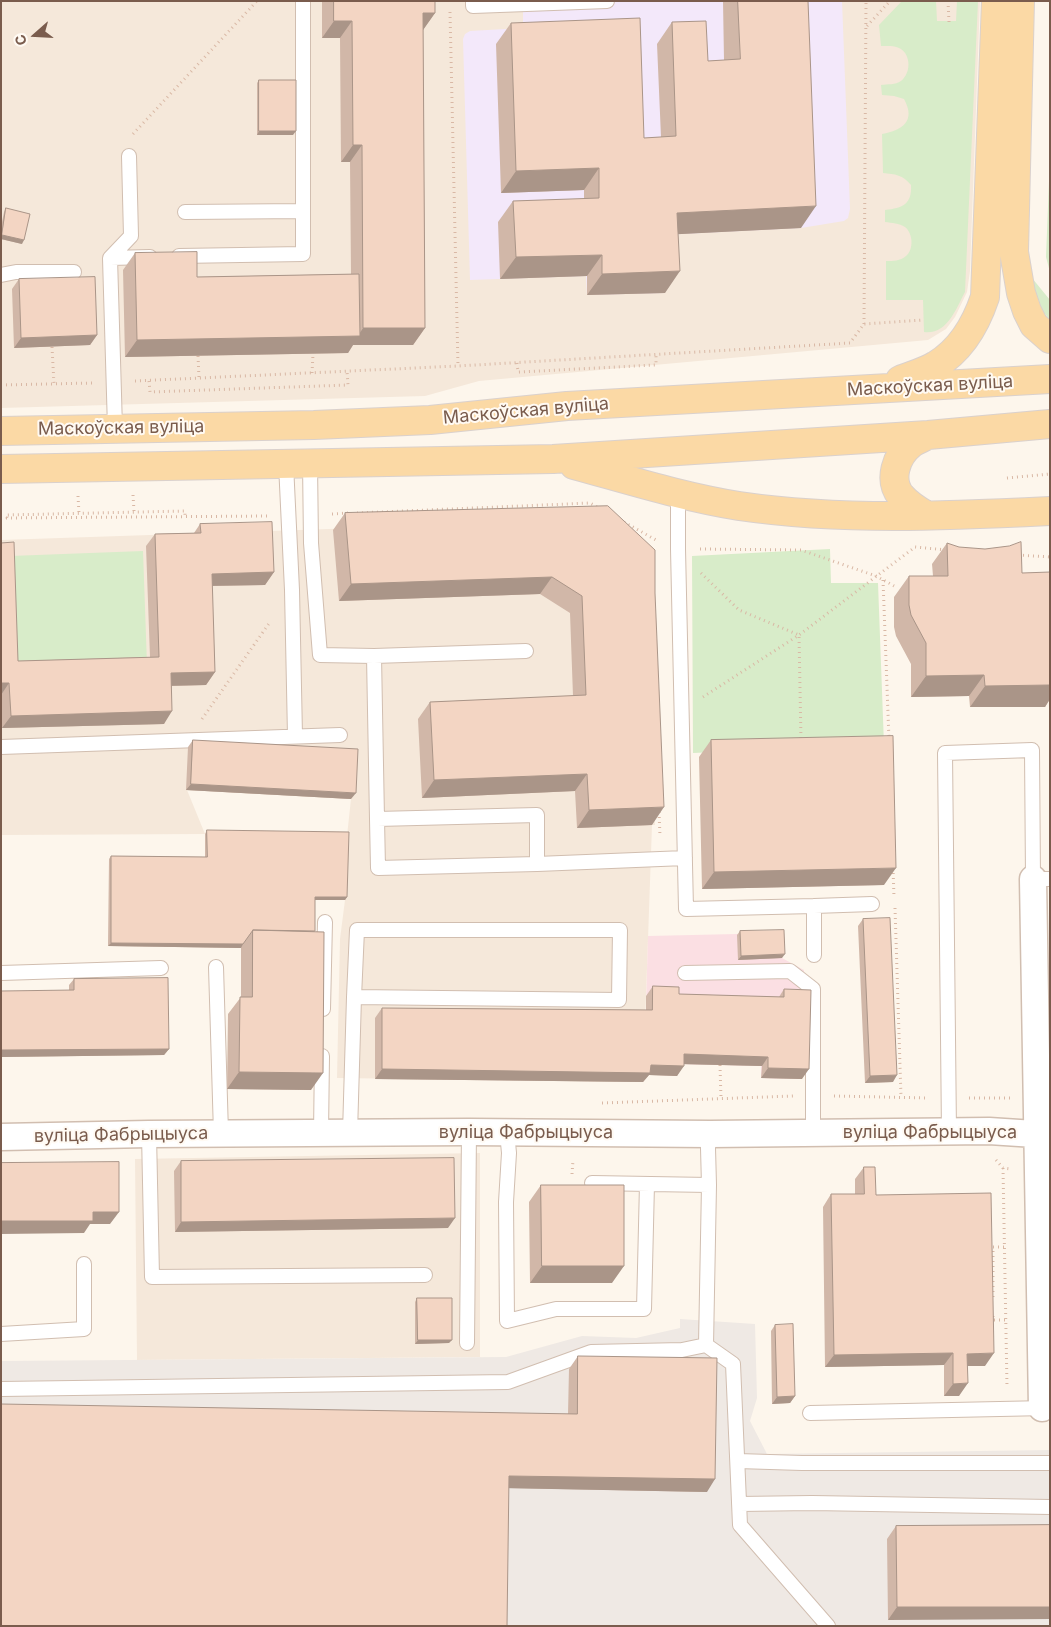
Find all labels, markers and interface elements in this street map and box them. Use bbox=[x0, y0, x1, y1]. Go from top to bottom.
north arrow bbox=[10, 10, 60, 60]
text: С bbox=[11, 32, 30, 48]
street label: Маскоўская вуліца bbox=[846, 371, 1014, 401]
street label: Маскоўская вуліца bbox=[442, 393, 610, 429]
street label: Маскоўская вуліца bbox=[38, 416, 204, 440]
street label: вуліца Фабрыцыуса bbox=[439, 1122, 613, 1144]
street label: вуліца Фабрыцыуса bbox=[843, 1122, 1017, 1144]
street label: вуліца Фабрыцыуса bbox=[34, 1123, 208, 1147]

